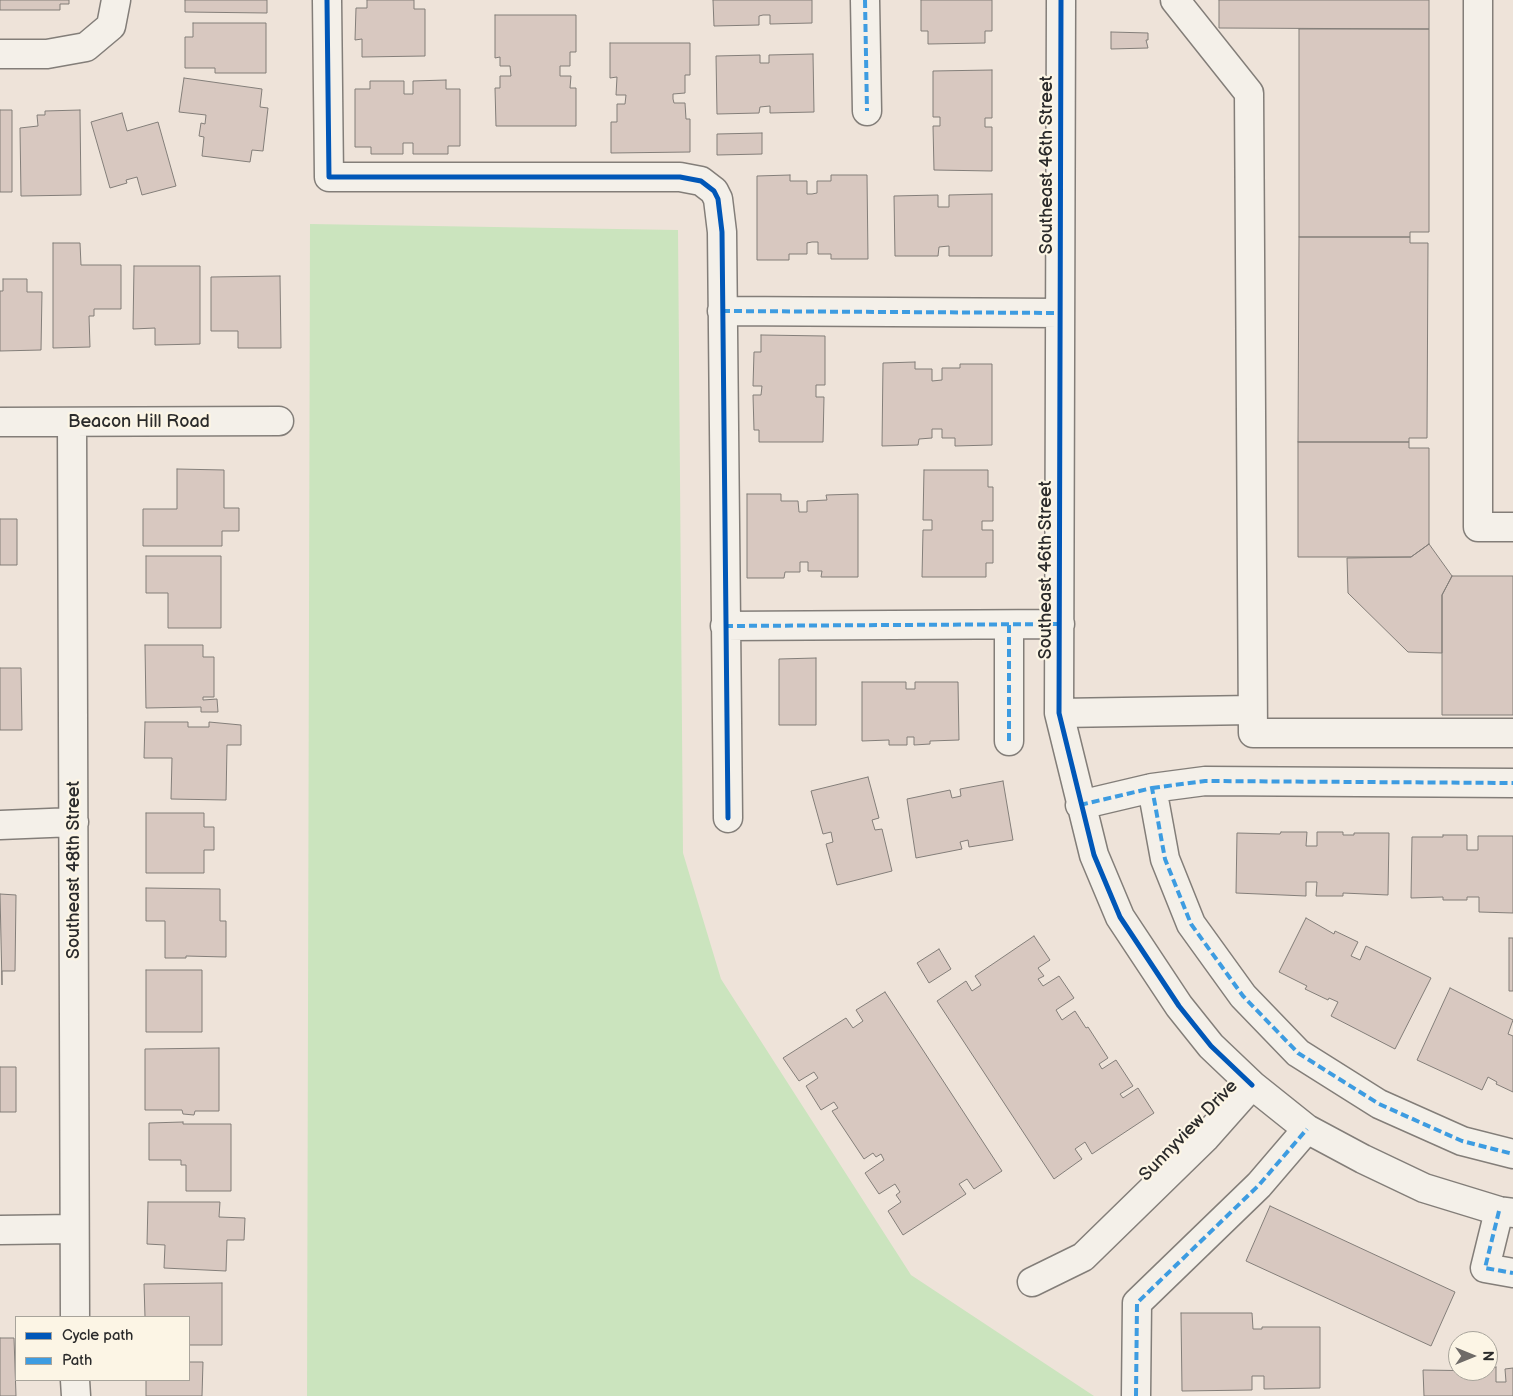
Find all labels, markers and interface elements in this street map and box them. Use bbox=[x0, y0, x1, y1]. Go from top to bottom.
street label: Southeast 46th Street bbox=[1036, 76, 1058, 254]
street label: Beacon Hill Road bbox=[68, 411, 210, 433]
street label: Southeast 46th Street bbox=[1035, 481, 1057, 659]
street label: Southeast 48th Street bbox=[63, 781, 85, 959]
street label: Sunnyview Drive bbox=[1135, 1076, 1243, 1186]
legend bbox=[15, 1316, 190, 1381]
text: Cycle path bbox=[62, 1326, 133, 1345]
north arrow bbox=[1448, 1331, 1498, 1381]
text: Path bbox=[62, 1351, 92, 1370]
text: N bbox=[1479, 1351, 1496, 1361]

